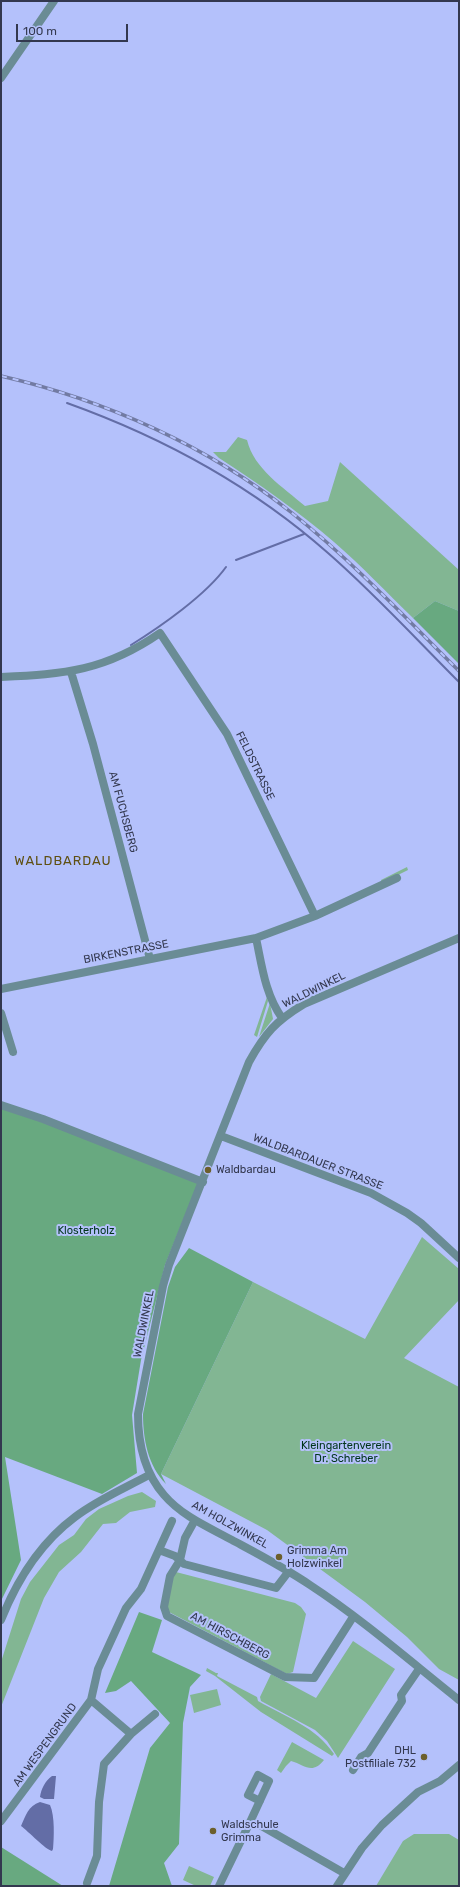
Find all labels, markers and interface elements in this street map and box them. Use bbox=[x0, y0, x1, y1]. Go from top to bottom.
scale bar bbox=[18, 16, 130, 42]
text: 100 m bbox=[23, 24, 57, 38]
street label: FELDSTRASSE bbox=[233, 729, 277, 803]
street label: AM FUCHSBERG bbox=[106, 770, 140, 854]
district label: WALDBARDAU bbox=[14, 853, 112, 869]
street label: BIRKENSTRASSE bbox=[82, 937, 170, 967]
street label: WALDWINKEL bbox=[280, 969, 348, 1011]
street label: WALDBARDAUER STRASSE bbox=[251, 1131, 385, 1193]
place label: Waldbardau bbox=[216, 1163, 276, 1177]
marker: Waldbardau bbox=[203, 1165, 213, 1175]
park label: Klosterholz bbox=[57, 1224, 115, 1238]
street label: WALDWINKEL bbox=[131, 1289, 157, 1359]
park label: Kleingartenverein Dr. Schreber bbox=[301, 1439, 391, 1465]
street label: AM HOLZWINKEL bbox=[189, 1498, 271, 1552]
place label: Grimma Am Holzwinkel bbox=[287, 1544, 347, 1570]
marker: Grimma Am Holzwinkel bbox=[274, 1552, 284, 1562]
street label: AM HIRSCHBERG bbox=[188, 1610, 272, 1662]
street label: AM WESPENGRUND bbox=[10, 1701, 80, 1789]
place label: DHL Postfiliale 732 bbox=[345, 1744, 416, 1770]
marker: DHL Postfiliale 732 bbox=[419, 1752, 429, 1762]
place label: Waldschule Grimma bbox=[221, 1818, 279, 1844]
marker: Waldschule Grimma bbox=[208, 1826, 218, 1836]

